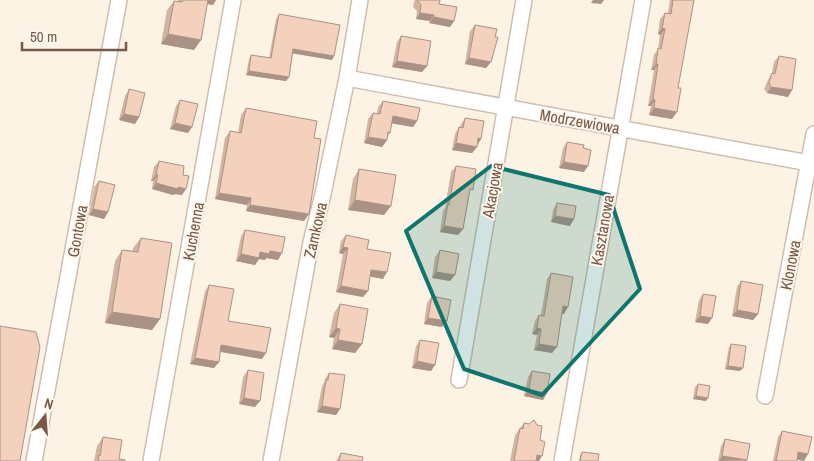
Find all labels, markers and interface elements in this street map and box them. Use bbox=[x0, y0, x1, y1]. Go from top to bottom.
scale bar bbox=[22, 20, 126, 52]
text: 50 m bbox=[30, 26, 57, 47]
street label: Modrzewiowa bbox=[538, 103, 622, 139]
street label: Akacjowa bbox=[476, 160, 508, 221]
street label: Kasztanowa bbox=[585, 192, 619, 267]
street label: Kuchenna bbox=[177, 199, 209, 262]
street label: Zamkowa bbox=[298, 199, 332, 260]
street label: Gontowa bbox=[62, 203, 93, 259]
street label: Klonowa bbox=[774, 238, 806, 292]
north arrow bbox=[20, 391, 70, 441]
text: N bbox=[42, 394, 55, 413]

